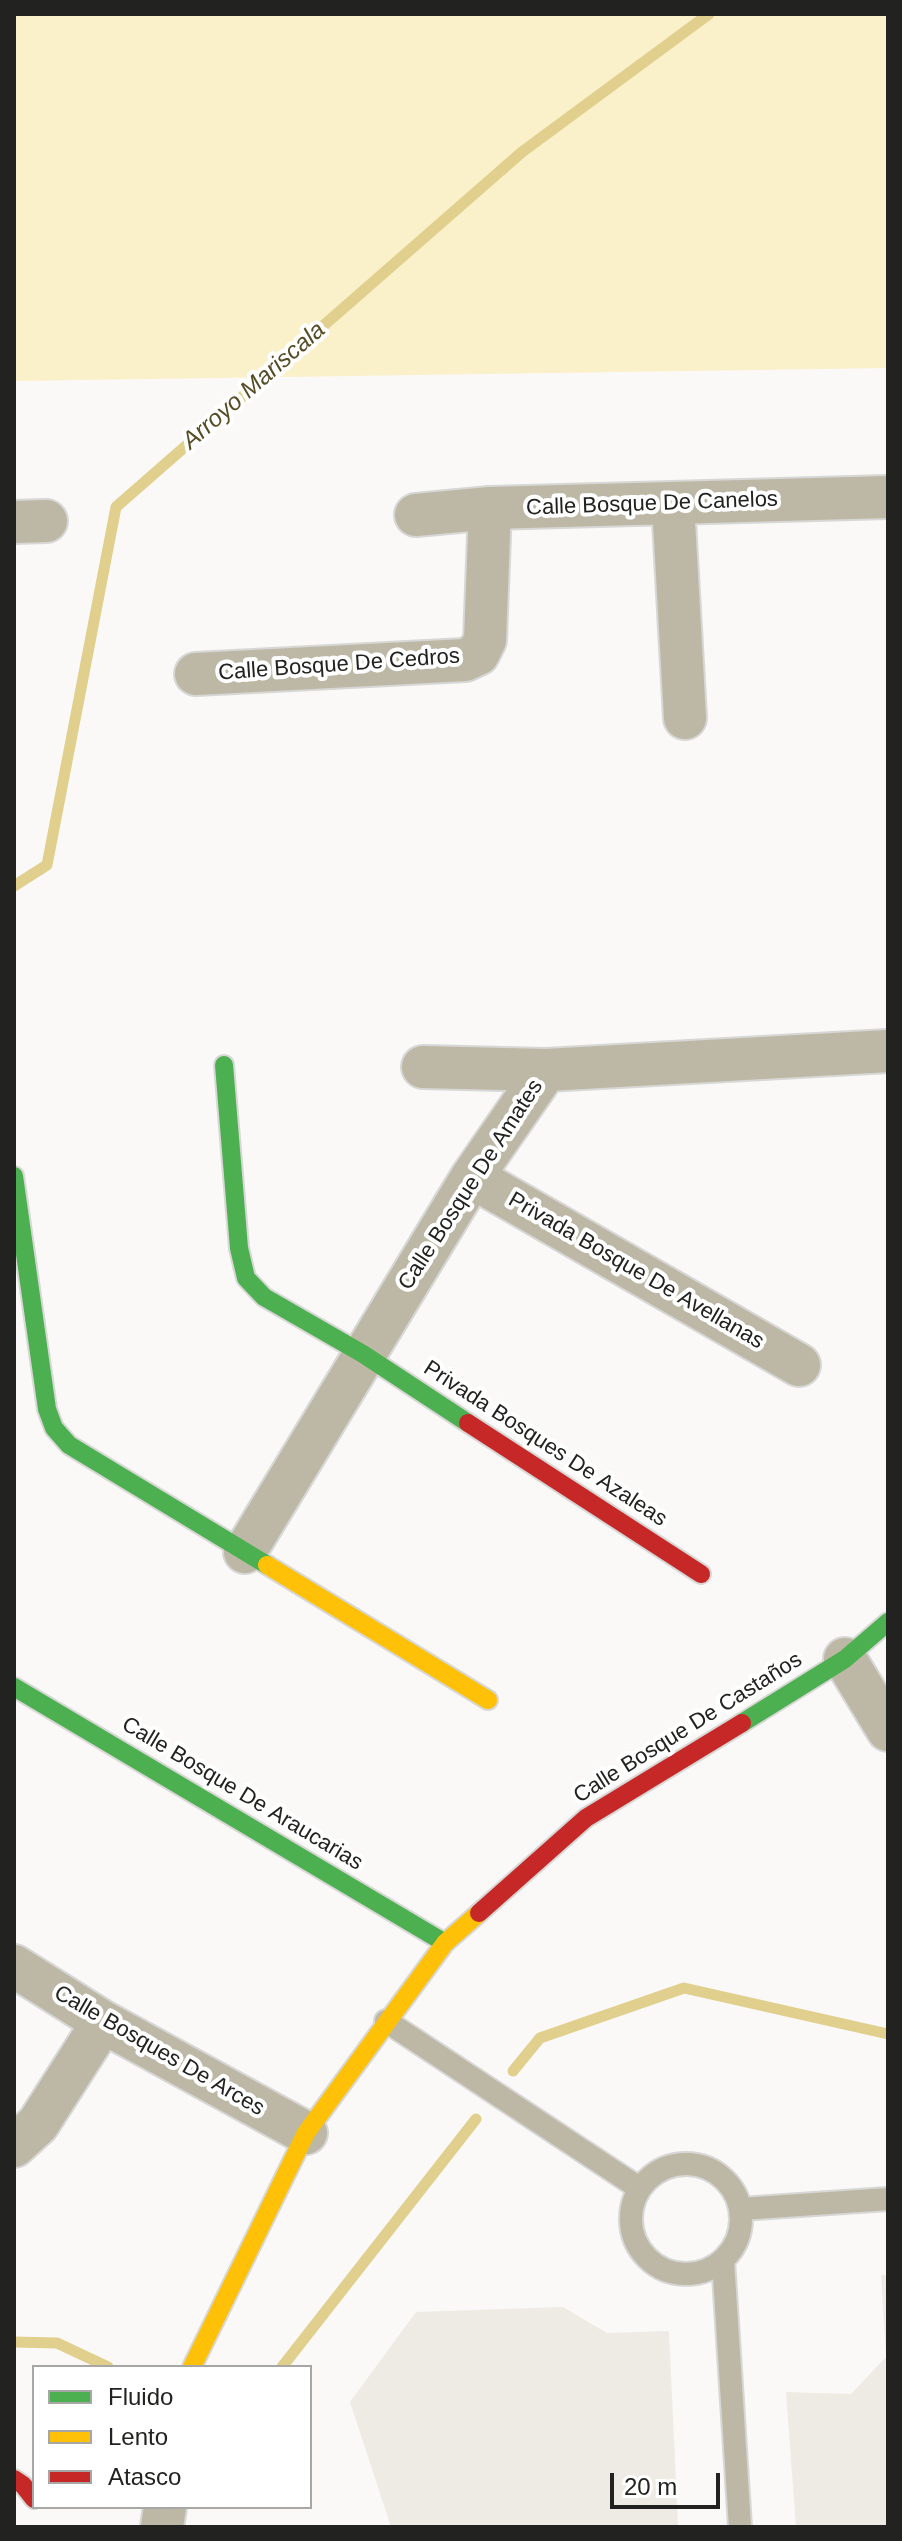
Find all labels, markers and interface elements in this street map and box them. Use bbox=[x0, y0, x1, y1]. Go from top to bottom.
water label: Arroyo Mariscala bbox=[177, 316, 331, 456]
street label: Calle Bosque De Canelos bbox=[526, 486, 778, 522]
street label: Calle Bosque De Cedros bbox=[217, 643, 461, 687]
street label: Calle Bosque De Amates bbox=[393, 1075, 549, 1295]
street label: Privada Bosque De Avellanas bbox=[504, 1187, 768, 1355]
street label: Privada Bosques De Azaleas bbox=[418, 1355, 672, 1533]
street label: Calle Bosque De Castaños bbox=[569, 1647, 807, 1809]
street label: Calle Bosque De Araucarias bbox=[117, 1712, 367, 1876]
street label: Calle Bosques De Arces bbox=[49, 1980, 269, 2122]
legend bbox=[32, 2365, 312, 2509]
text: Fluido bbox=[108, 2383, 173, 2410]
text: Lento bbox=[108, 2423, 168, 2450]
scale bar bbox=[614, 2457, 724, 2507]
text: Atasco bbox=[108, 2463, 181, 2490]
text: 20 m bbox=[624, 2473, 677, 2500]

